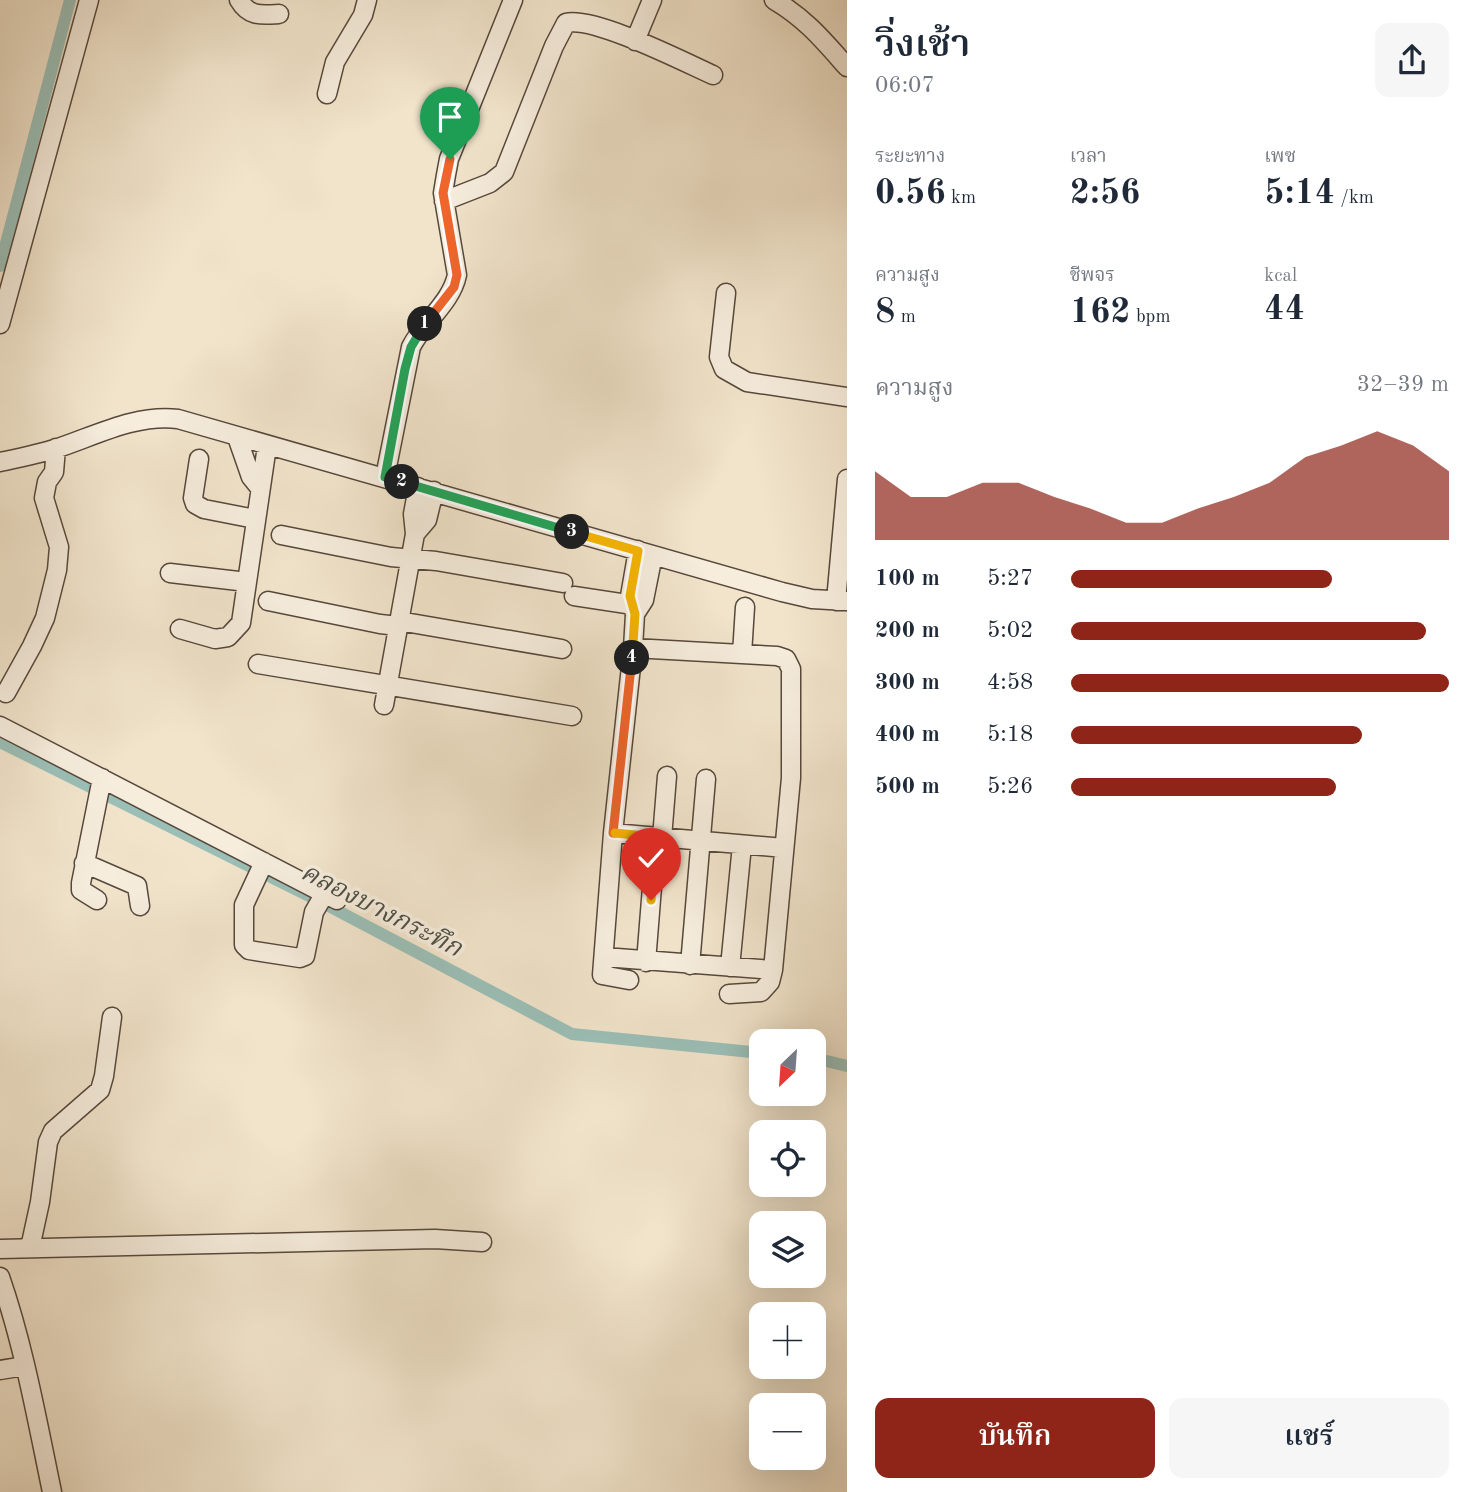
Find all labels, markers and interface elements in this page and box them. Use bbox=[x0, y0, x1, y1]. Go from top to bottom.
button: share bbox=[1375, 23, 1449, 97]
text: วิ่งเช้า bbox=[875, 27, 970, 65]
text: 06:07 bbox=[875, 74, 935, 97]
pin bbox=[420, 87, 480, 159]
icon: arrive bbox=[431, 98, 469, 136]
text: ระยะทาง bbox=[875, 148, 945, 167]
text: เวลา bbox=[1070, 148, 1107, 167]
text: เพซ bbox=[1264, 148, 1296, 167]
text: 0.56 bbox=[875, 176, 946, 211]
text: 2:56 bbox=[1070, 176, 1140, 211]
text: 5:14 bbox=[1264, 176, 1335, 211]
text: km bbox=[946, 189, 976, 208]
text: /km bbox=[1335, 189, 1374, 208]
text: ความสูง bbox=[875, 267, 940, 286]
text: ชีพจร bbox=[1070, 267, 1115, 286]
text: kcal bbox=[1264, 267, 1297, 286]
text: 44 bbox=[1264, 292, 1305, 327]
text: 8 bbox=[875, 295, 895, 330]
text: 162 bbox=[1070, 295, 1131, 330]
pin: 1 bbox=[408, 306, 442, 342]
text: m bbox=[895, 308, 916, 327]
text: bpm bbox=[1131, 308, 1171, 327]
text: 1 bbox=[419, 314, 430, 333]
text: 32–39 m bbox=[1357, 373, 1449, 396]
text: ความสูง bbox=[875, 377, 953, 400]
pin: 2 bbox=[384, 464, 420, 500]
text: 2 bbox=[396, 472, 407, 491]
pin: 3 bbox=[554, 514, 590, 550]
text: 3 bbox=[566, 522, 577, 541]
text: 100 m bbox=[875, 567, 940, 590]
text: 5:27 bbox=[987, 567, 1033, 590]
text: 200 m bbox=[875, 619, 940, 642]
text: 5:02 bbox=[987, 619, 1033, 642]
pin: 4 bbox=[614, 640, 650, 676]
text: 4 bbox=[626, 648, 637, 667]
text: 300 m bbox=[875, 671, 940, 694]
text: 4:58 bbox=[987, 671, 1033, 694]
text: 400 m bbox=[875, 723, 940, 746]
text: 5:18 bbox=[987, 723, 1033, 746]
text: 500 m bbox=[875, 775, 940, 798]
text: 5:26 bbox=[987, 775, 1033, 798]
pin bbox=[621, 828, 681, 900]
icon: check bbox=[632, 839, 670, 877]
water label: คลองบางกระทึก bbox=[297, 858, 467, 963]
north arrow bbox=[749, 1029, 826, 1106]
map controls bbox=[749, 1029, 826, 1470]
button: locate bbox=[749, 1120, 826, 1197]
button: layers bbox=[749, 1211, 826, 1288]
button: + bbox=[749, 1302, 826, 1379]
button: − bbox=[749, 1393, 826, 1470]
button: บันทึก bbox=[875, 1398, 1155, 1478]
button: แชร์ bbox=[1169, 1398, 1449, 1478]

